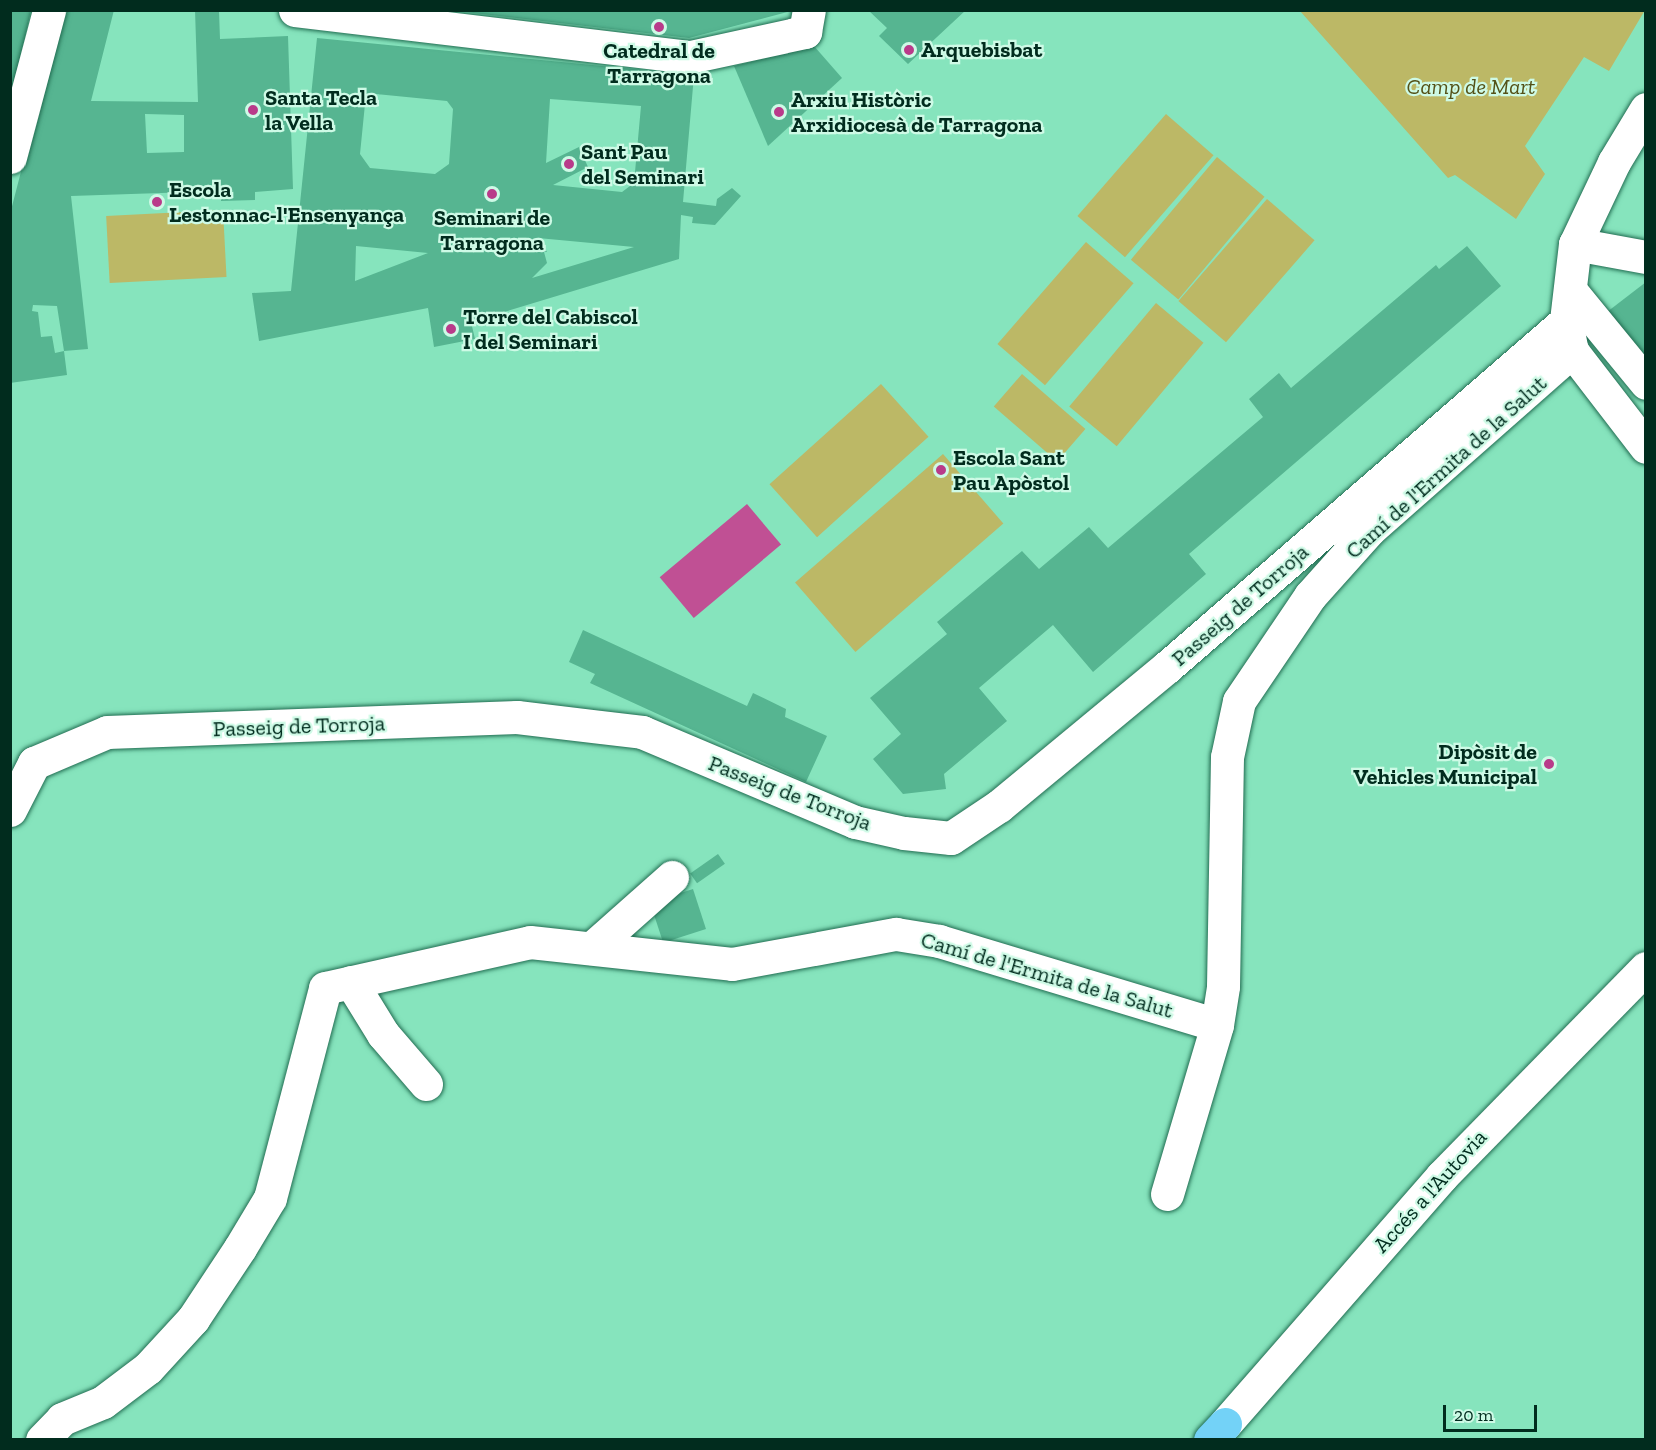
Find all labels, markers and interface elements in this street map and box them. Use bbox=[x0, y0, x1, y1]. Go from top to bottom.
marker: Catedral de Tarragona bbox=[652, 20, 666, 34]
place label: Catedral de Tarragona bbox=[603, 37, 715, 88]
place label: Arquebisbat bbox=[921, 37, 1042, 63]
marker: Arquebisbat bbox=[902, 43, 916, 57]
park label: Camp de Mart bbox=[1407, 74, 1535, 100]
place label: Santa Tecla la Vella bbox=[265, 84, 377, 136]
place label: Arxiu Històric Arxidiocesà de Tarragona bbox=[791, 86, 1042, 138]
marker: Santa Tecla la Vella bbox=[246, 103, 260, 117]
marker: Arxiu Històric Arxidiocesà de Tarragona bbox=[772, 105, 786, 119]
place label: Sant Pau del Seminari bbox=[581, 138, 704, 190]
marker: Sant Pau del Seminari bbox=[562, 157, 576, 171]
place label: Escola Lestonnac-l'Ensenyança bbox=[169, 176, 404, 228]
marker: Seminari de Tarragona bbox=[485, 187, 499, 201]
marker: Escola Lestonnac-l'Ensenyança bbox=[150, 195, 164, 209]
place label: Seminari de Tarragona bbox=[434, 204, 550, 255]
place label: Torre del Cabiscol I del Seminari bbox=[463, 303, 638, 354]
marker: Torre del Cabiscol I del Seminari bbox=[444, 322, 458, 336]
street label: Camí de l'Ermita de la Salut bbox=[1340, 370, 1552, 564]
place label: Escola Sant Pau Apòstol bbox=[953, 444, 1070, 496]
marker: Escola Sant Pau Apòstol bbox=[934, 463, 948, 477]
street label: Passeig de Torroja bbox=[1166, 538, 1314, 672]
street label: Passeig de Torroja bbox=[212, 710, 386, 742]
place label: Dipòsit de Vehicles Municipal bbox=[1353, 738, 1537, 790]
street label: Passeig de Torroja bbox=[705, 750, 875, 836]
marker: Dipòsit de Vehicles Municipal bbox=[1542, 757, 1556, 771]
street label: Camí de l'Ermita de la Salut bbox=[918, 926, 1176, 1024]
street label: Accés a l'Autovia bbox=[1368, 1124, 1492, 1258]
scale bar bbox=[1446, 1393, 1540, 1431]
text: 20 m bbox=[1454, 1404, 1493, 1426]

